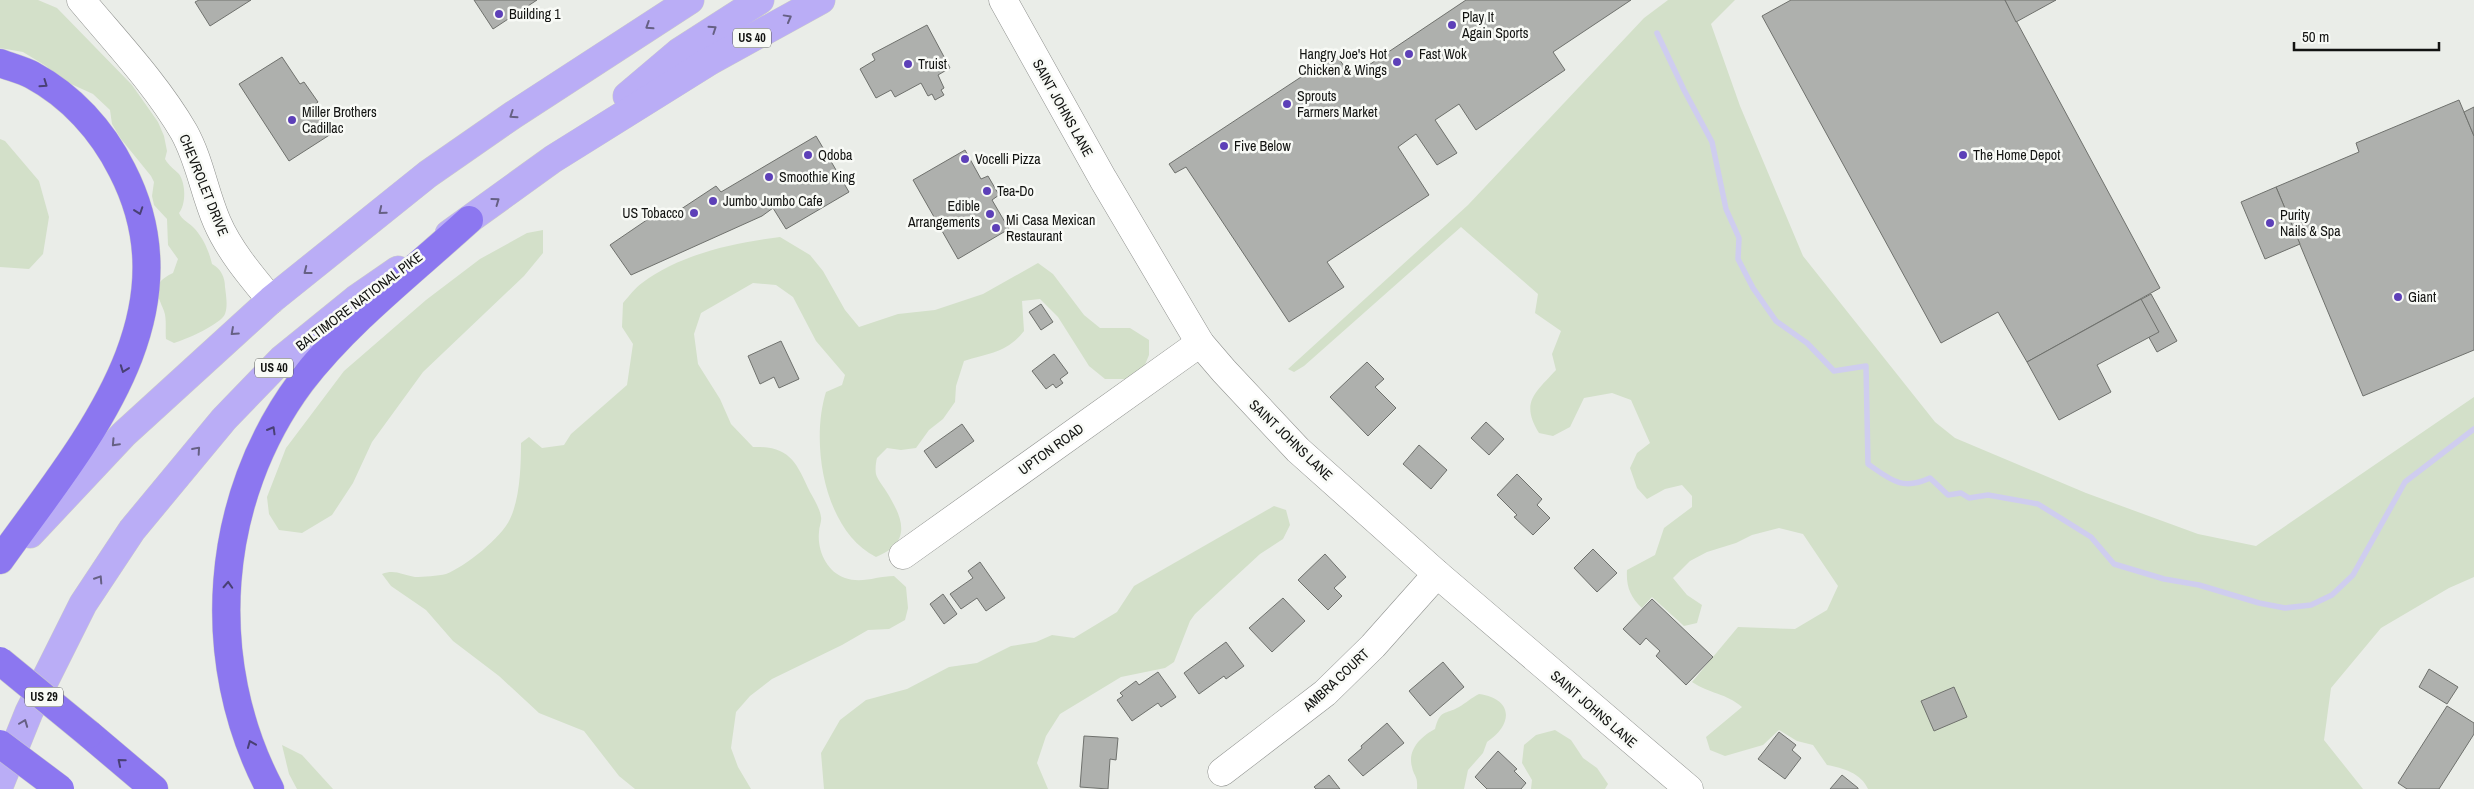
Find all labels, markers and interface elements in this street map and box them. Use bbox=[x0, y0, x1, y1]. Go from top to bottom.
place label: Building 1 bbox=[509, 5, 561, 23]
marker: Building 1 bbox=[493, 8, 505, 20]
place label: Play It Again Sports bbox=[1461, 8, 1529, 42]
one-way arrow bbox=[782, 14, 791, 24]
marker: Play It Again Sports bbox=[1446, 19, 1458, 31]
one-way arrow bbox=[646, 20, 655, 29]
scale bar bbox=[2294, 20, 2439, 52]
one-way arrow bbox=[708, 26, 717, 35]
text: 50 m bbox=[2302, 26, 2329, 47]
road number: US 40 bbox=[733, 28, 771, 48]
place label: Hangry Joe's Hot Chicken & Wings bbox=[1298, 45, 1387, 79]
place label: Fast Wok bbox=[1419, 45, 1467, 63]
marker: Fast Wok bbox=[1403, 48, 1415, 60]
place label: Truist bbox=[918, 55, 947, 73]
street label: SAINT JOHNS LANE bbox=[1029, 56, 1097, 160]
marker: Hangry Joe's Hot Chicken & Wings bbox=[1391, 56, 1403, 68]
marker: Truist bbox=[902, 58, 914, 70]
one-way arrow bbox=[38, 78, 48, 87]
place label: Sprouts Farmers Market bbox=[1297, 87, 1377, 121]
marker: Sprouts Farmers Market bbox=[1281, 98, 1293, 110]
place label: Miller Brothers Cadillac bbox=[302, 103, 377, 137]
one-way arrow bbox=[509, 109, 519, 118]
marker: Miller Brothers Cadillac bbox=[286, 114, 298, 126]
street label: CHEVROLET DRIVE bbox=[175, 131, 233, 239]
place label: Five Below bbox=[1234, 137, 1291, 155]
marker: Five Below bbox=[1218, 140, 1230, 152]
place label: Qdoba bbox=[818, 146, 853, 164]
place label: The Home Depot bbox=[1973, 146, 2060, 164]
marker: Qdoba bbox=[802, 149, 814, 161]
marker: The Home Depot bbox=[1957, 149, 1969, 161]
place label: Vocelli Pizza bbox=[975, 150, 1041, 168]
marker: Vocelli Pizza bbox=[959, 153, 971, 165]
place label: Smoothie King bbox=[779, 168, 856, 186]
marker: Smoothie King bbox=[763, 171, 775, 183]
place label: Tea-Do bbox=[997, 182, 1034, 200]
marker: Tea-Do bbox=[981, 185, 993, 197]
place label: Jumbo Jumbo Cafe bbox=[723, 192, 823, 210]
marker: Jumbo Jumbo Cafe bbox=[707, 195, 719, 207]
place label: Edible Arrangements bbox=[907, 197, 980, 231]
one-way arrow bbox=[490, 198, 500, 207]
place label: US Tobacco bbox=[622, 204, 684, 222]
one-way arrow bbox=[133, 206, 143, 214]
one-way arrow bbox=[379, 206, 388, 214]
place label: Purity Nails & Spa bbox=[2280, 206, 2341, 240]
marker: US Tobacco bbox=[688, 207, 700, 219]
marker: Edible Arrangements bbox=[984, 208, 996, 220]
place label: Mi Casa Mexican Restaurant bbox=[1006, 211, 1095, 245]
marker: Purity Nails & Spa bbox=[2264, 217, 2276, 229]
marker: Mi Casa Mexican Restaurant bbox=[990, 222, 1002, 234]
street label: BALTIMORE NATIONAL PIKE bbox=[292, 247, 426, 355]
one-way arrow bbox=[303, 266, 312, 275]
place label: Giant bbox=[2408, 288, 2436, 306]
marker: Giant bbox=[2392, 291, 2404, 303]
one-way arrow bbox=[231, 327, 240, 336]
road number: US 40 bbox=[255, 358, 293, 378]
one-way arrow bbox=[120, 364, 130, 373]
street label: SAINT JOHNS LANE bbox=[1246, 396, 1336, 484]
street label: UPTON ROAD bbox=[1015, 419, 1087, 479]
one-way arrow bbox=[265, 427, 275, 436]
one-way arrow bbox=[112, 437, 121, 446]
one-way arrow bbox=[192, 446, 201, 455]
one-way arrow bbox=[93, 575, 103, 584]
one-way arrow bbox=[222, 580, 233, 588]
street label: AMBRA COURT bbox=[1298, 645, 1373, 716]
street label: SAINT JOHNS LANE bbox=[1547, 666, 1641, 752]
road number: US 29 bbox=[25, 688, 63, 706]
one-way arrow bbox=[18, 719, 28, 728]
one-way arrow bbox=[246, 740, 257, 749]
one-way arrow bbox=[118, 758, 127, 767]

